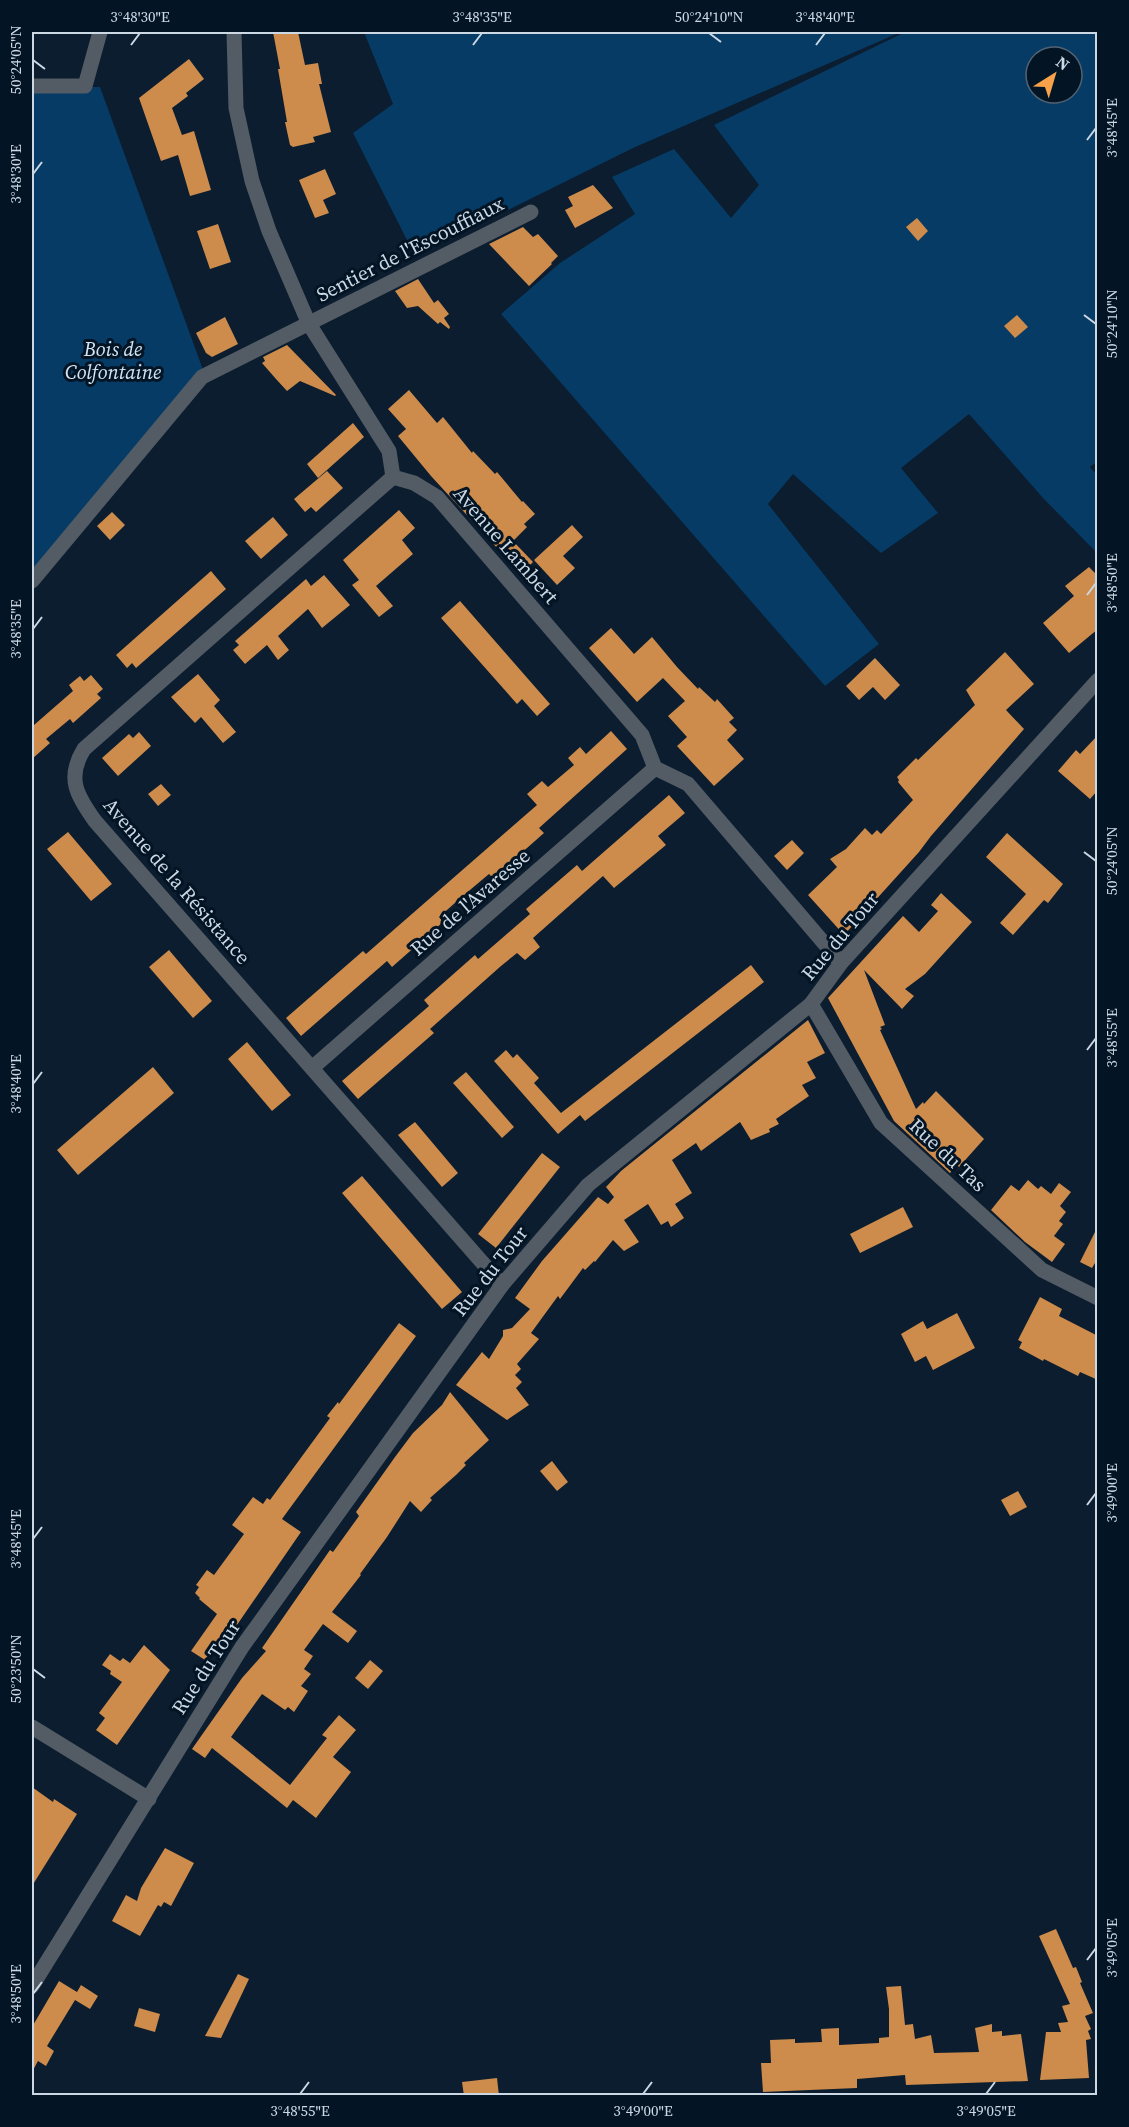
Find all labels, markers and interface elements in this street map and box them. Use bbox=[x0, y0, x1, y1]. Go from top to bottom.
text: 3°48'30"E bbox=[110, 6, 170, 27]
text: 3°48'35"E bbox=[452, 6, 512, 27]
text: 50°24'10"N bbox=[674, 6, 744, 27]
text: 3°48'40"E bbox=[795, 6, 855, 27]
text: 50°24'05"N bbox=[5, 25, 26, 95]
north arrow bbox=[1024, 45, 1084, 105]
text: N bbox=[1052, 51, 1075, 76]
text: 3°48'45"E bbox=[1101, 98, 1122, 158]
text: 3°48'30"E bbox=[5, 144, 26, 204]
street label: Sentier de l'Escouffiaux bbox=[311, 189, 509, 309]
text: 50°24'10"N bbox=[1101, 289, 1122, 359]
park label: Bois de Colfontaine bbox=[65, 335, 161, 386]
street label: Avenue Lambert bbox=[447, 480, 565, 610]
text: 3°48'50"E bbox=[1101, 553, 1122, 613]
text: 3°48'35"E bbox=[5, 599, 26, 659]
street label: Avenue de la Résistance bbox=[97, 792, 257, 970]
text: 50°24'05"N bbox=[1101, 826, 1122, 896]
street label: Rue de l'Avaresse bbox=[404, 842, 536, 962]
street label: Rue du Tour bbox=[795, 885, 886, 986]
text: 3°48'55"E bbox=[1101, 1008, 1122, 1068]
text: 3°48'40"E bbox=[5, 1054, 26, 1114]
street label: Rue du Tas bbox=[903, 1112, 993, 1198]
street label: Rue du Tour bbox=[446, 1219, 535, 1322]
text: 3°49'00"E bbox=[1101, 1463, 1122, 1523]
text: 3°48'45"E bbox=[5, 1509, 26, 1569]
street label: Rue du Tour bbox=[165, 1614, 247, 1720]
text: 50°23'50"N bbox=[5, 1634, 26, 1704]
text: 3°49'05"E bbox=[1101, 1918, 1122, 1978]
text: 3°48'50"E bbox=[5, 1964, 26, 2024]
text: 3°48'55"E bbox=[270, 2100, 330, 2121]
text: 3°49'00"E bbox=[613, 2100, 673, 2121]
text: 3°49'05"E bbox=[956, 2100, 1016, 2121]

